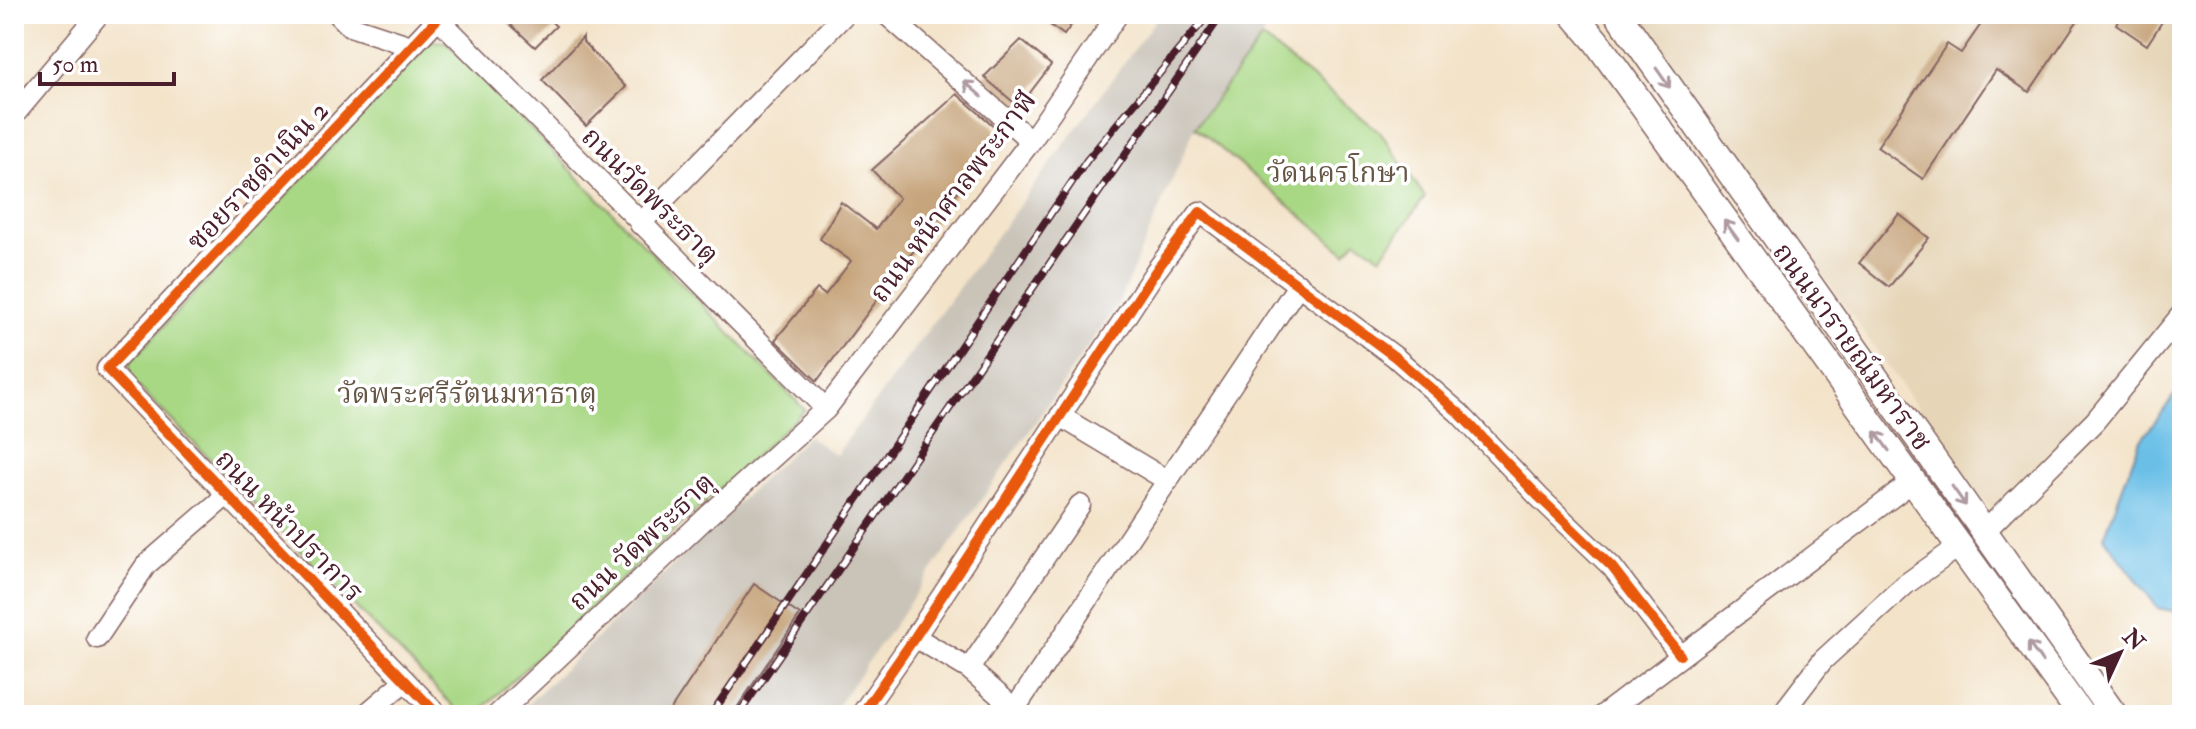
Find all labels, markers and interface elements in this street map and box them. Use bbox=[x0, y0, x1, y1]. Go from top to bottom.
scale bar bbox=[40, 36, 174, 86]
text: 50 m bbox=[52, 49, 99, 80]
one-way arrow bbox=[1655, 66, 1671, 88]
one-way arrow bbox=[963, 81, 983, 99]
street label: ถนน หน้าศาลพระกาฬ bbox=[862, 84, 1044, 310]
street label: ซอยราชดำเนิน 2 bbox=[180, 94, 336, 258]
street label: ถนนวัดพระธาตุ bbox=[574, 120, 726, 272]
park label: วัดนครโกษา bbox=[1266, 153, 1410, 191]
one-way arrow bbox=[1723, 220, 1740, 241]
street label: ถนนนารายณ์มหาราช bbox=[1764, 236, 1939, 458]
park label: วัดพระศรีรัตนมหาธาตุ bbox=[337, 377, 597, 412]
one-way arrow bbox=[1874, 431, 1890, 453]
street label: ถนน หน้าปราการ bbox=[207, 442, 371, 610]
street label: ถนน วัดพระธาตุ bbox=[562, 465, 723, 619]
one-way arrow bbox=[1951, 484, 1967, 506]
north arrow bbox=[2080, 613, 2160, 693]
text: N bbox=[2116, 622, 2151, 657]
one-way arrow bbox=[2026, 642, 2043, 663]

